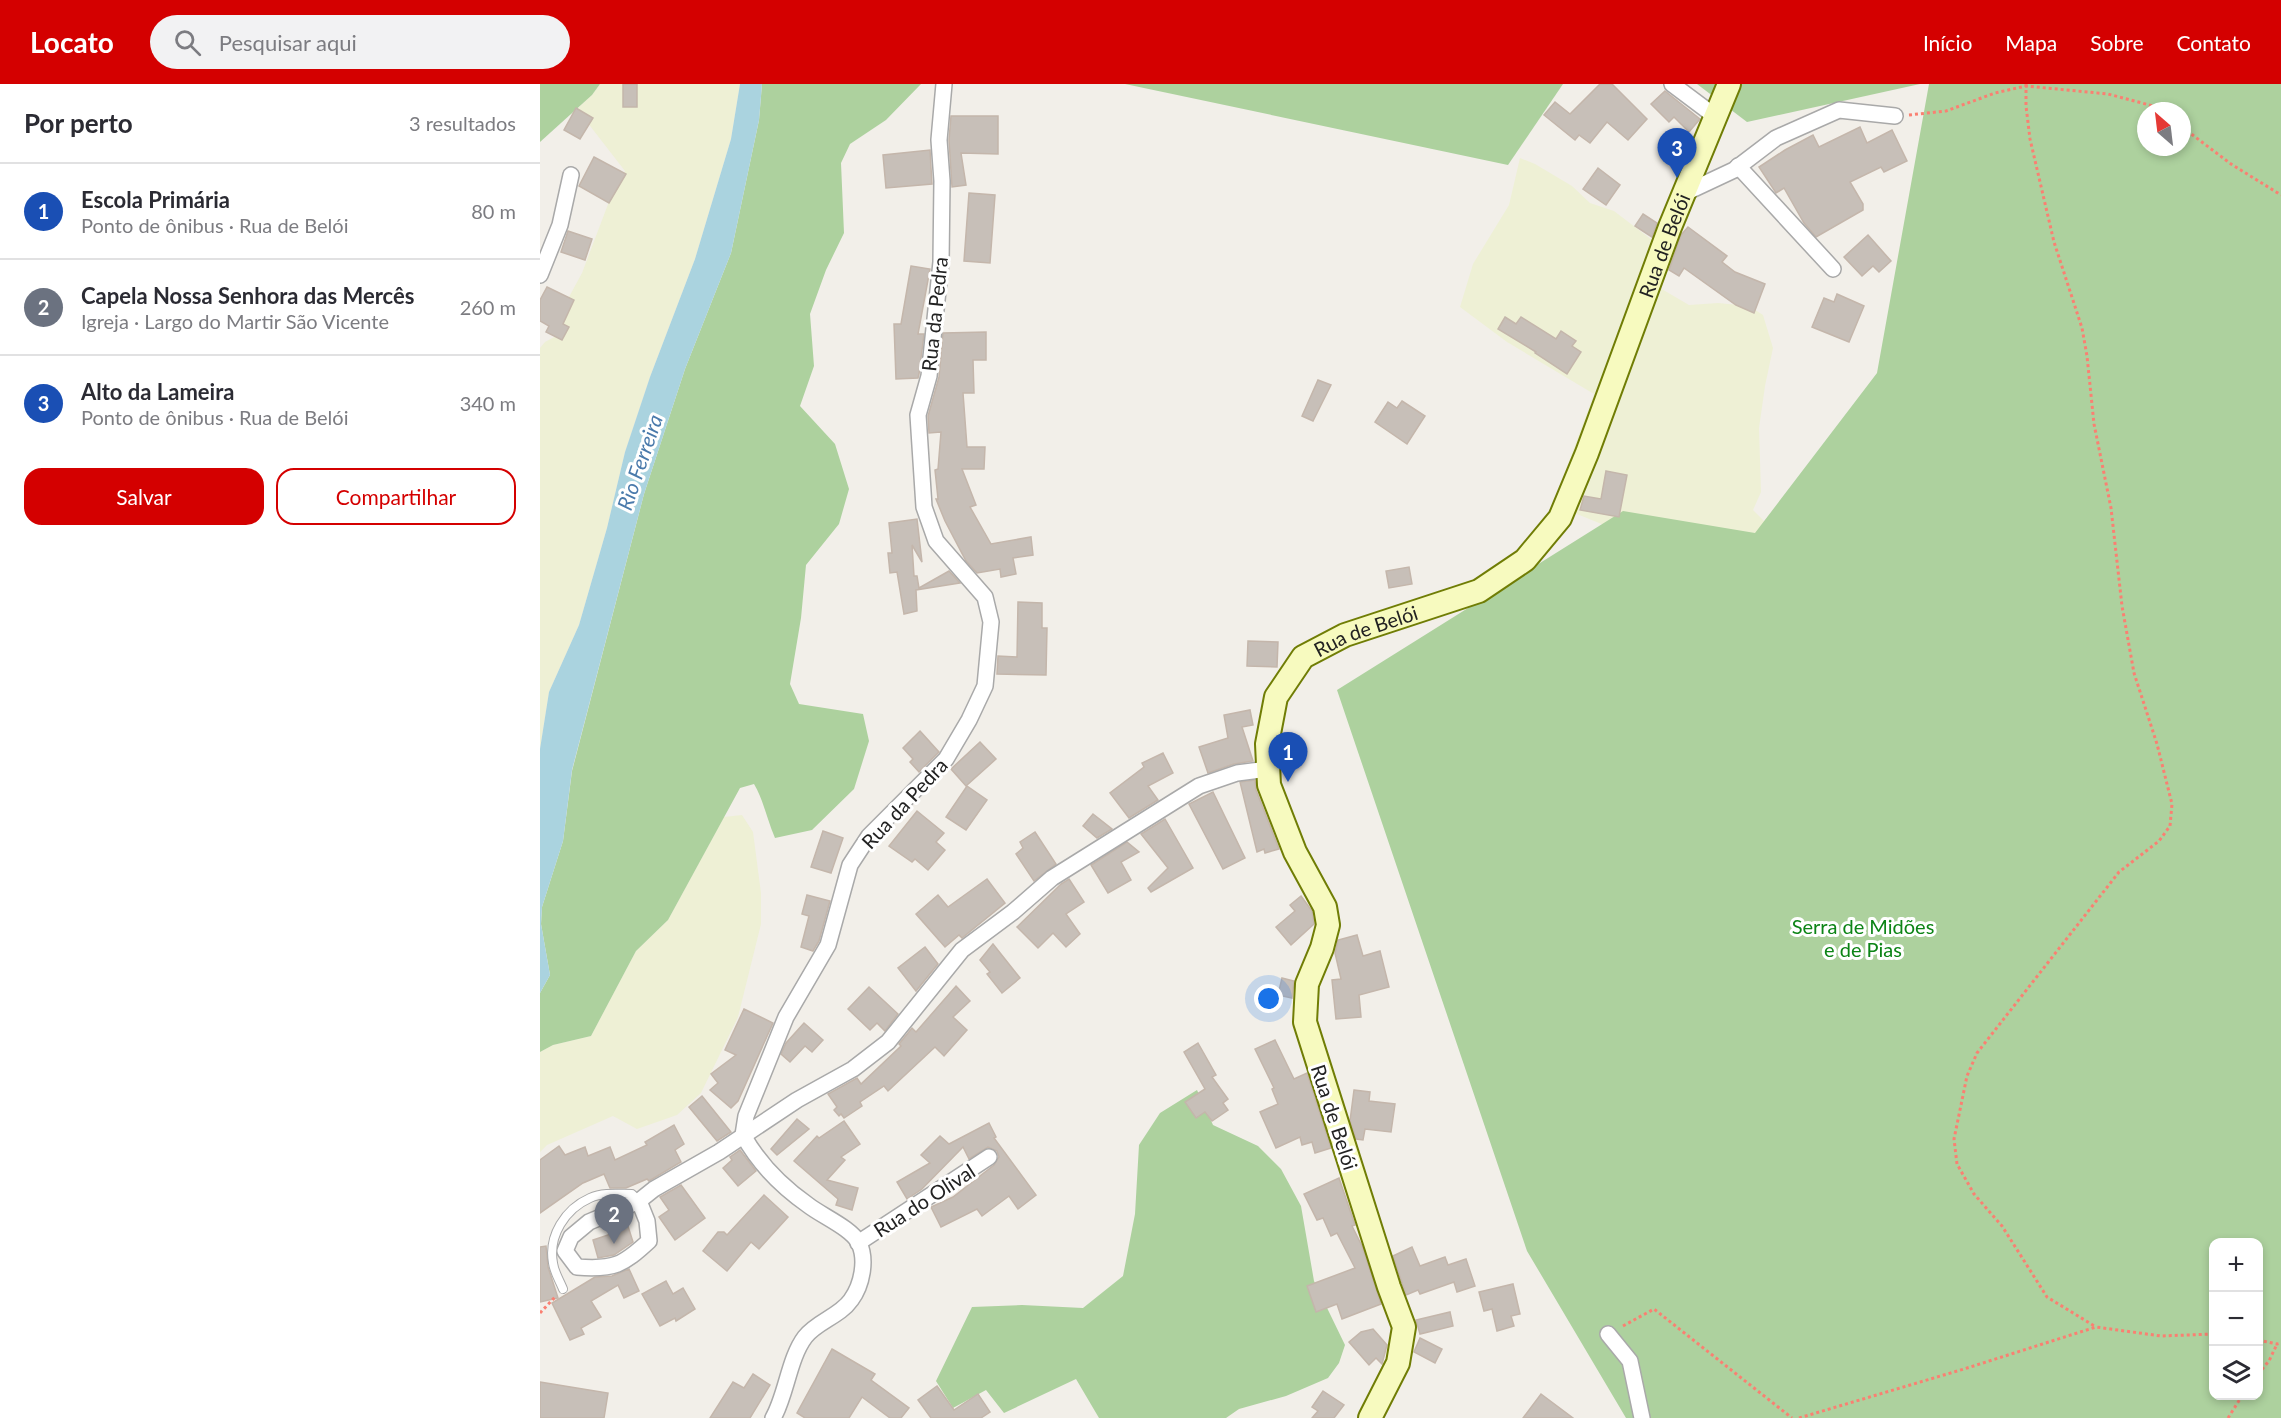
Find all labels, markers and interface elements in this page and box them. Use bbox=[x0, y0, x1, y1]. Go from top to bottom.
search box bbox=[150, 15, 570, 69]
text: Locato bbox=[30, 25, 114, 59]
icon: search bbox=[171, 26, 204, 59]
text: Pesquisar aqui bbox=[219, 29, 357, 56]
text: Início bbox=[1923, 30, 1972, 55]
text: Mapa bbox=[2005, 30, 2057, 55]
text: Sobre bbox=[2090, 30, 2143, 55]
text: Contato bbox=[2176, 30, 2251, 55]
north arrow bbox=[2137, 102, 2191, 156]
text: Por perto bbox=[24, 107, 133, 139]
text: 3 resultados bbox=[409, 111, 516, 135]
pin: 3 bbox=[1658, 128, 1696, 178]
text: Escola Primária bbox=[81, 186, 230, 213]
street label: Rua de Belói bbox=[1633, 190, 1695, 301]
text: 1 bbox=[38, 199, 49, 223]
text: 80 m bbox=[471, 199, 516, 223]
text: Ponto de ônibus · Rua de Belói bbox=[81, 213, 348, 237]
street label: Rua da Pedra bbox=[916, 256, 952, 372]
text: Capela Nossa Senhora das Mercês bbox=[81, 282, 414, 309]
text: 2 bbox=[38, 295, 49, 319]
text: 260 m bbox=[460, 295, 516, 319]
text: Igreja · Largo do Martir São Vicente bbox=[81, 309, 389, 333]
text: Alto da Lameira bbox=[81, 378, 234, 405]
text: 3 bbox=[38, 391, 49, 415]
text: 340 m bbox=[460, 391, 516, 415]
text: Ponto de ônibus · Rua de Belói bbox=[81, 405, 348, 429]
water label: Rio Ferreira bbox=[611, 411, 667, 513]
button: Salvar bbox=[24, 468, 264, 525]
button: Compartilhar bbox=[276, 468, 516, 525]
street label: Rua de Belói bbox=[1309, 600, 1421, 661]
pin: 1 bbox=[1268, 732, 1308, 782]
street label: Rua da Pedra bbox=[856, 753, 952, 853]
park label: Serra de Midões e de Pias bbox=[1792, 914, 1934, 961]
your location bbox=[1254, 984, 1283, 1013]
street label: Rua de Belói bbox=[1307, 1061, 1363, 1173]
street label: Rua do Olival bbox=[869, 1158, 979, 1242]
pin: 2 bbox=[594, 1194, 634, 1244]
map controls bbox=[2209, 1238, 2263, 1400]
button: + bbox=[2209, 1238, 2263, 1292]
button: − bbox=[2209, 1292, 2263, 1346]
button: layers bbox=[2209, 1346, 2263, 1400]

